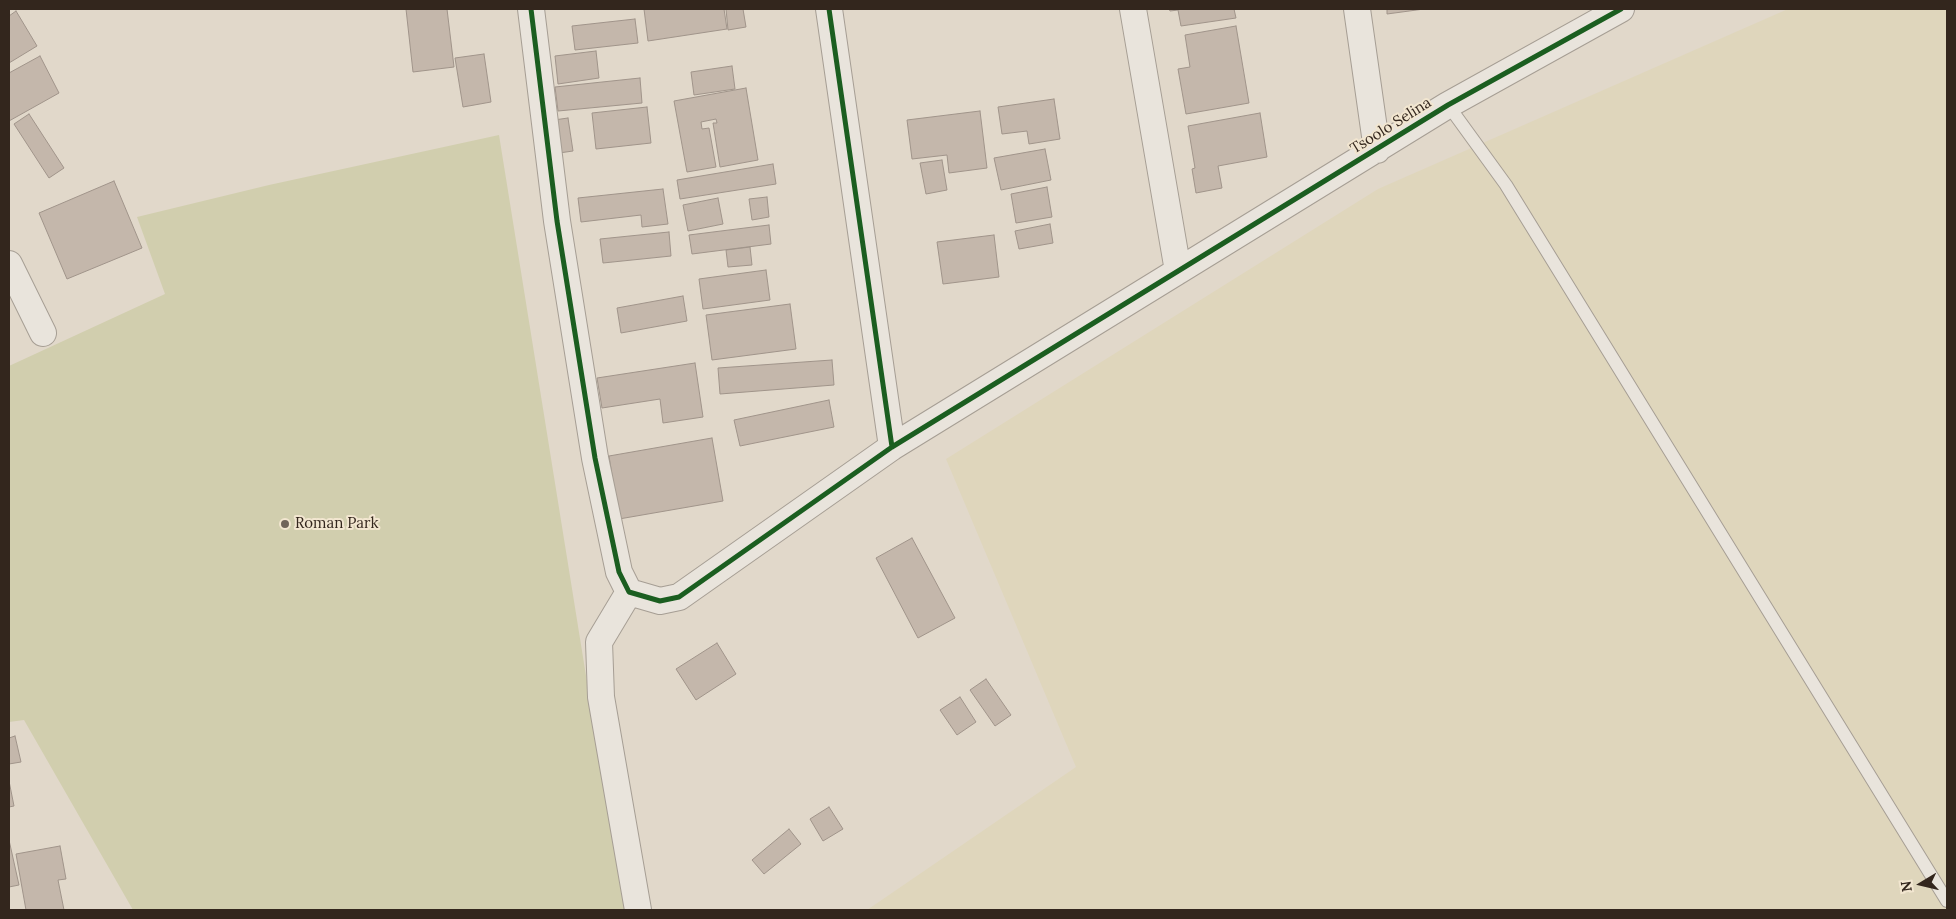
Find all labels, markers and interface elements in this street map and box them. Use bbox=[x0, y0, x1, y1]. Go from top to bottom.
street label: Tsoolo Selina bbox=[1347, 94, 1435, 158]
place label: Roman Park bbox=[295, 515, 379, 533]
marker: Roman Park bbox=[279, 518, 291, 530]
north arrow bbox=[1896, 859, 1946, 909]
text: N bbox=[1896, 880, 1916, 893]

